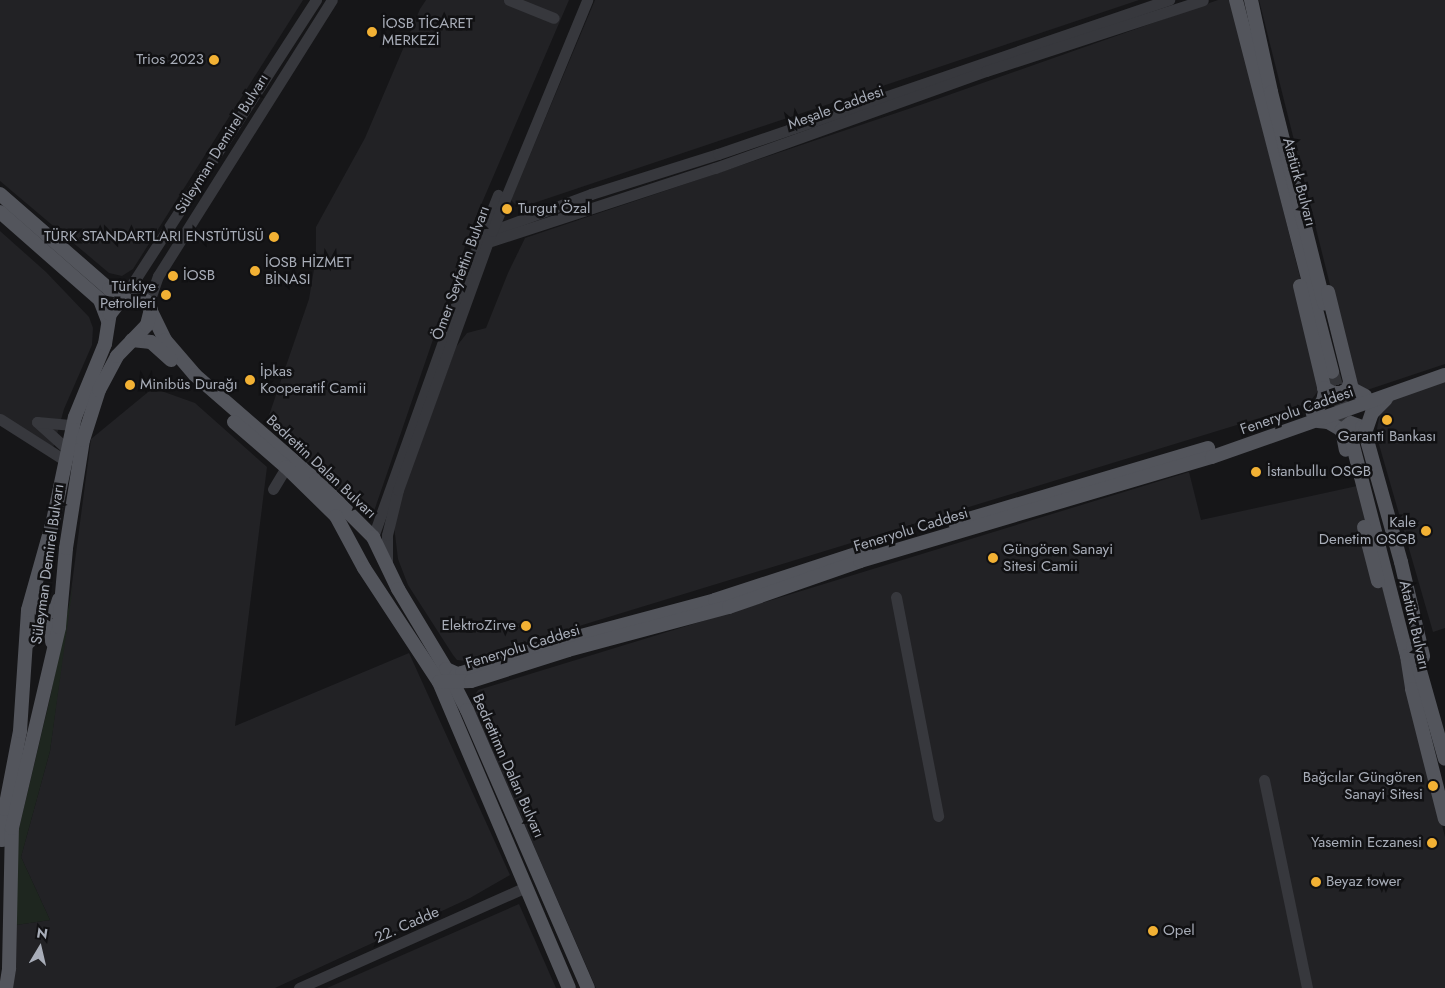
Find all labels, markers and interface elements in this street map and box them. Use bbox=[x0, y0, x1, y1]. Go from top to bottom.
place label: İOSB TİCARET MERKEZİ bbox=[382, 14, 473, 49]
marker: İOSB TİCARET MERKEZİ bbox=[366, 26, 378, 38]
place label: Trios 2023 bbox=[136, 51, 204, 69]
marker: Trios 2023 bbox=[208, 54, 220, 66]
street label: Süleyman Demirel Bulvarı bbox=[172, 71, 272, 217]
street label: Meşale Caddesi bbox=[785, 82, 887, 134]
street label: Atatürk Bulvarı bbox=[1279, 136, 1319, 228]
place label: Turgut Özal bbox=[518, 200, 591, 218]
marker: Turgut Özal bbox=[500, 202, 514, 216]
street label: Ömer Seyfettin Bulvarı bbox=[428, 204, 494, 342]
place label: TÜRK STANDARTLARI ENSTÜTÜSÜ bbox=[44, 228, 264, 246]
marker: TÜRK STANDARTLARI ENSTÜTÜSÜ bbox=[268, 231, 280, 243]
place label: İOSB HİZMET BİNASI bbox=[265, 253, 352, 288]
marker: İOSB HİZMET BİNASI bbox=[249, 265, 261, 277]
place label: İOSB bbox=[183, 267, 215, 285]
marker: İOSB bbox=[167, 270, 179, 282]
place label: Türkiye Petrolleri bbox=[100, 277, 156, 312]
marker: Türkiye Petrolleri bbox=[160, 289, 172, 301]
place label: İpkas Kooperatif Camii bbox=[260, 362, 366, 397]
marker: İpkas Kooperatif Camii bbox=[244, 374, 256, 386]
place label: Minibüs Durağı bbox=[140, 376, 238, 394]
marker: Minibüs Durağı bbox=[124, 379, 136, 391]
street label: Feneryolu Caddesi bbox=[1238, 383, 1356, 439]
street label: Bedrettin Dalan Bulvarı bbox=[262, 411, 380, 523]
marker: Garanti Bankası bbox=[1381, 414, 1393, 426]
place label: Garanti Bankası bbox=[1338, 428, 1436, 446]
place label: İstanbullu OSGB bbox=[1267, 463, 1371, 481]
marker: İstanbullu OSGB bbox=[1249, 465, 1263, 479]
street label: Süleyman Demirel Bulvarı bbox=[28, 483, 68, 645]
street label: Feneryolu Caddesi bbox=[852, 504, 970, 556]
place label: Kale Denetim OSGB bbox=[1319, 513, 1416, 548]
marker: Kale Denetim OSGB bbox=[1420, 525, 1432, 537]
place label: Güngören Sanayi Sitesi Camii bbox=[1003, 540, 1113, 575]
marker: Güngören Sanayi Sitesi Camii bbox=[987, 552, 999, 564]
street label: Atatürk Bulvarı bbox=[1395, 579, 1433, 671]
place label: ElektroZirve bbox=[441, 617, 516, 635]
marker: ElektroZirve bbox=[520, 620, 532, 632]
street label: Feneryolu Caddesi bbox=[464, 621, 582, 673]
street label: Bedrettimn Dalan Bulvarı bbox=[468, 691, 548, 841]
place label: Bağcılar Güngören Sanayi Sitesi bbox=[1303, 768, 1423, 803]
marker: Bağcılar Güngören Sanayi Sitesi bbox=[1427, 780, 1439, 792]
place label: Yasemin Eczanesi bbox=[1311, 834, 1422, 852]
marker: Yasemin Eczanesi bbox=[1426, 837, 1438, 849]
place label: Beyaz tower bbox=[1326, 873, 1401, 891]
marker: Beyaz tower bbox=[1310, 876, 1322, 888]
street label: 22. Cadde bbox=[372, 903, 442, 947]
text: N bbox=[35, 922, 49, 944]
place label: Opel bbox=[1163, 922, 1195, 940]
north arrow bbox=[15, 923, 65, 973]
marker: Opel bbox=[1147, 925, 1159, 937]

